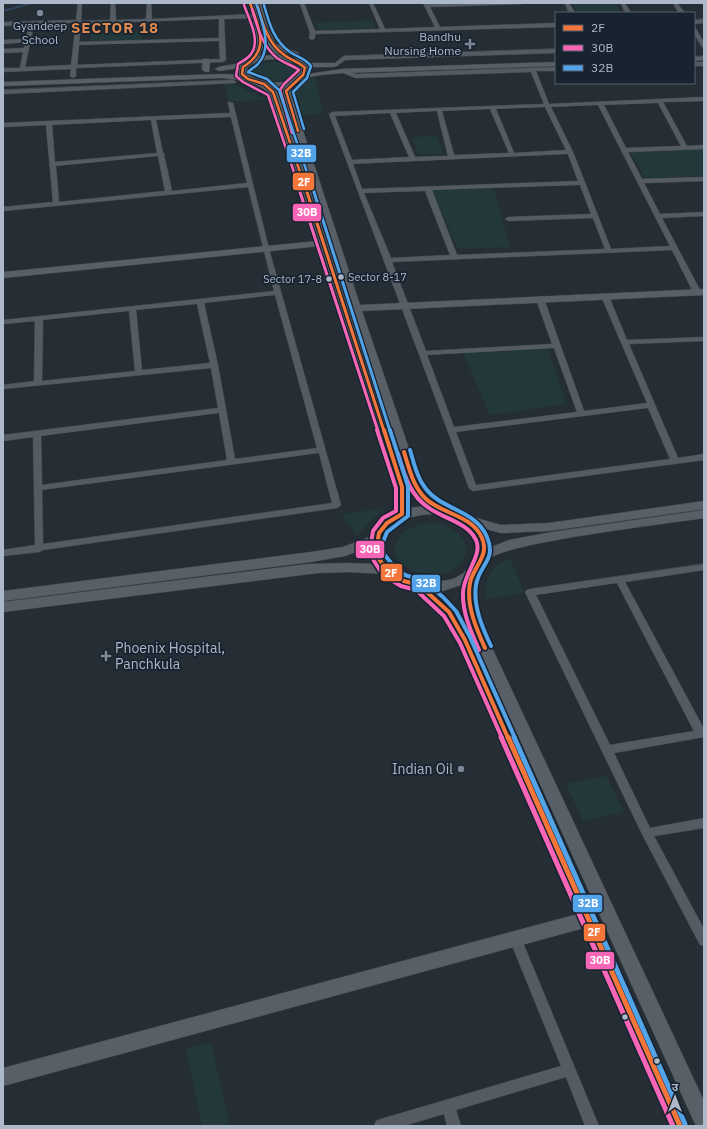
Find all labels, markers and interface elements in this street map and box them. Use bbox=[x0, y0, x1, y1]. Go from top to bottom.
marker: Gyandeep School bbox=[35, 8, 45, 18]
legend bbox=[555, 12, 695, 84]
place label: Gyandeep School bbox=[13, 18, 67, 47]
district label: SECTOR 18 bbox=[71, 18, 159, 37]
text: 2F bbox=[591, 20, 605, 35]
place label: Bandhu Nursing Home bbox=[384, 29, 461, 58]
marker: Bandhu Nursing Home bbox=[464, 38, 476, 50]
text: 30B bbox=[591, 40, 613, 55]
text: 32B bbox=[591, 60, 613, 75]
line badge: 32B bbox=[286, 144, 317, 163]
text: 32B bbox=[291, 146, 311, 160]
line badge: 2F bbox=[292, 172, 315, 191]
text: 2F bbox=[297, 175, 311, 189]
line badge: 30B bbox=[292, 203, 322, 222]
text: 30B bbox=[297, 205, 317, 219]
place label: Sector 8-17 bbox=[348, 270, 407, 284]
place label: Sector 17-8 bbox=[263, 272, 322, 286]
marker: Sector 8-17 bbox=[336, 272, 346, 282]
marker: Sector 17-8 bbox=[324, 274, 334, 284]
line badge: 30B bbox=[355, 540, 385, 559]
text: 30B bbox=[360, 542, 380, 556]
line badge: 2F bbox=[380, 563, 403, 582]
text: 2F bbox=[384, 566, 398, 580]
line badge: 32B bbox=[411, 574, 441, 593]
text: 32B bbox=[416, 576, 436, 590]
place label: Phoenix Hospital, Panchkula bbox=[115, 639, 225, 673]
marker: Phoenix Hospital, Panchkula bbox=[100, 650, 112, 662]
place label: Indian Oil bbox=[392, 760, 453, 778]
marker: Indian Oil bbox=[456, 764, 466, 774]
line badge: 32B bbox=[572, 894, 603, 913]
text: 32B bbox=[578, 896, 598, 910]
line badge: 2F bbox=[583, 923, 606, 942]
text: 2F bbox=[587, 925, 601, 939]
line badge: 30B bbox=[585, 951, 615, 970]
text: 30B bbox=[590, 953, 610, 967]
unlabelled marker bbox=[620, 1012, 630, 1022]
unlabelled marker bbox=[652, 1056, 662, 1066]
north arrow bbox=[655, 1077, 695, 1117]
text: उ bbox=[672, 1080, 679, 1094]

